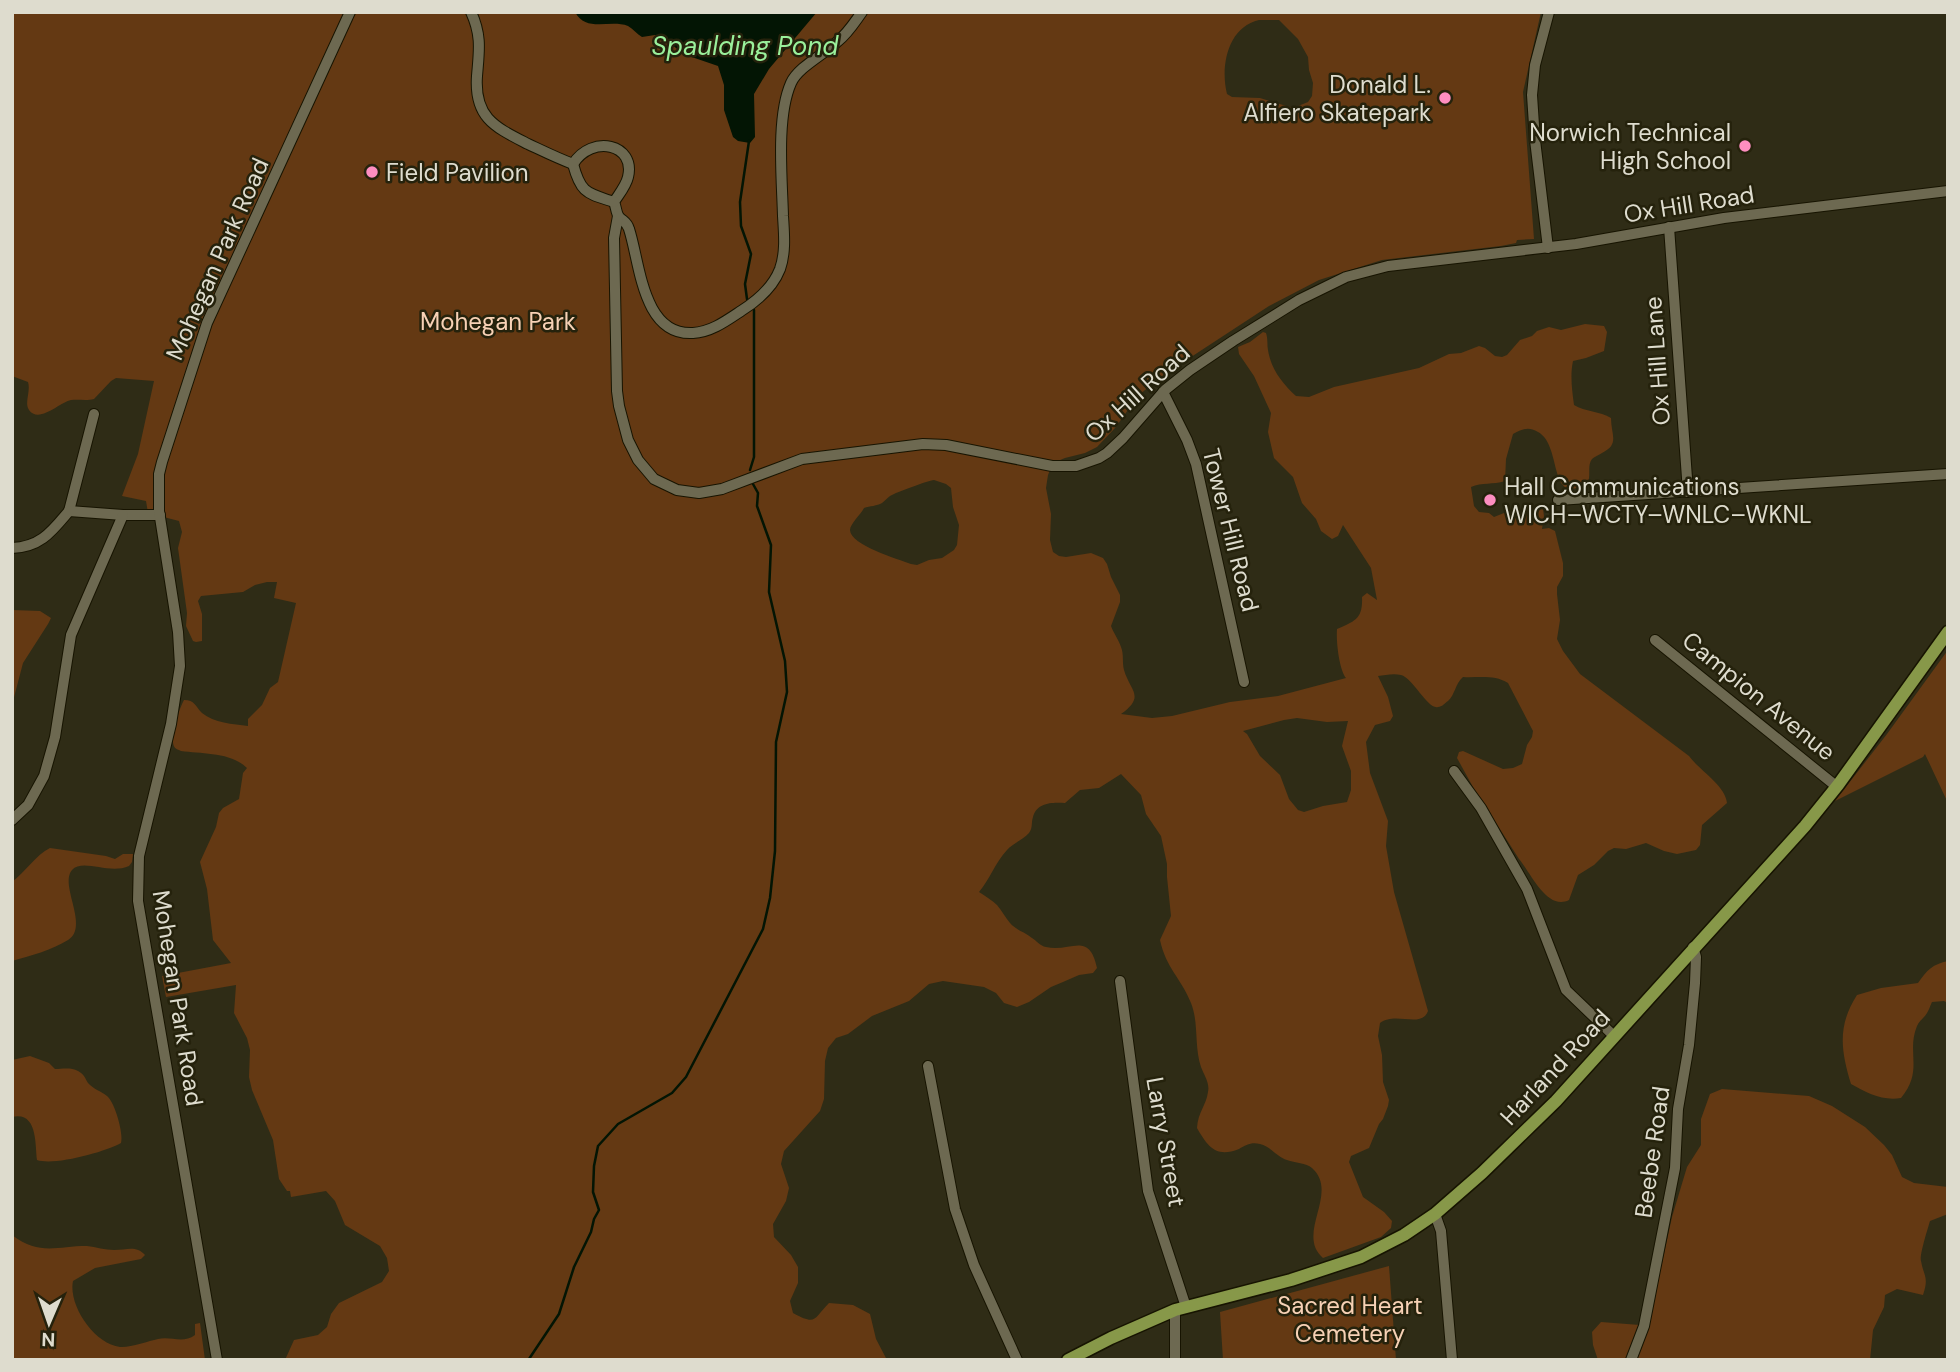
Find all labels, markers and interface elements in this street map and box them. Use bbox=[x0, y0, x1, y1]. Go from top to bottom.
water label: Spaulding Pond bbox=[652, 29, 839, 63]
place label: Donald L. Alfiero Skatepark bbox=[1243, 69, 1431, 128]
marker: Donald L. Alfiero Skatepark bbox=[1437, 90, 1453, 106]
place label: Norwich Technical High School bbox=[1529, 117, 1731, 176]
marker: Norwich Technical High School bbox=[1737, 138, 1753, 154]
street label: Mohegan Park Road bbox=[158, 153, 276, 365]
place label: Field Pavilion bbox=[386, 157, 529, 188]
marker: Field Pavilion bbox=[364, 164, 380, 180]
street label: Ox Hill Road bbox=[1621, 178, 1757, 230]
street label: Ox Hill Lane bbox=[1637, 295, 1677, 427]
park label: Mohegan Park bbox=[420, 306, 576, 337]
street label: Ox Hill Road bbox=[1078, 337, 1196, 449]
street label: Tower Hill Road bbox=[1196, 445, 1266, 615]
place label: Hall Communications WICH–WCTY–WNLC–WKNL bbox=[1504, 471, 1812, 530]
marker: Hall Communications WICH–WCTY–WNLC–WKNL bbox=[1482, 492, 1498, 508]
street label: Campion Avenue bbox=[1676, 625, 1842, 767]
street label: Mohegan Park Road bbox=[146, 888, 210, 1108]
street label: Harland Road bbox=[1493, 1002, 1617, 1132]
street label: Larry Street bbox=[1139, 1075, 1193, 1209]
street label: Beebe Road bbox=[1627, 1084, 1677, 1220]
north arrow bbox=[14, 1288, 84, 1358]
park label: Sacred Heart Cemetery bbox=[1277, 1290, 1423, 1349]
text: N bbox=[41, 1327, 56, 1352]

